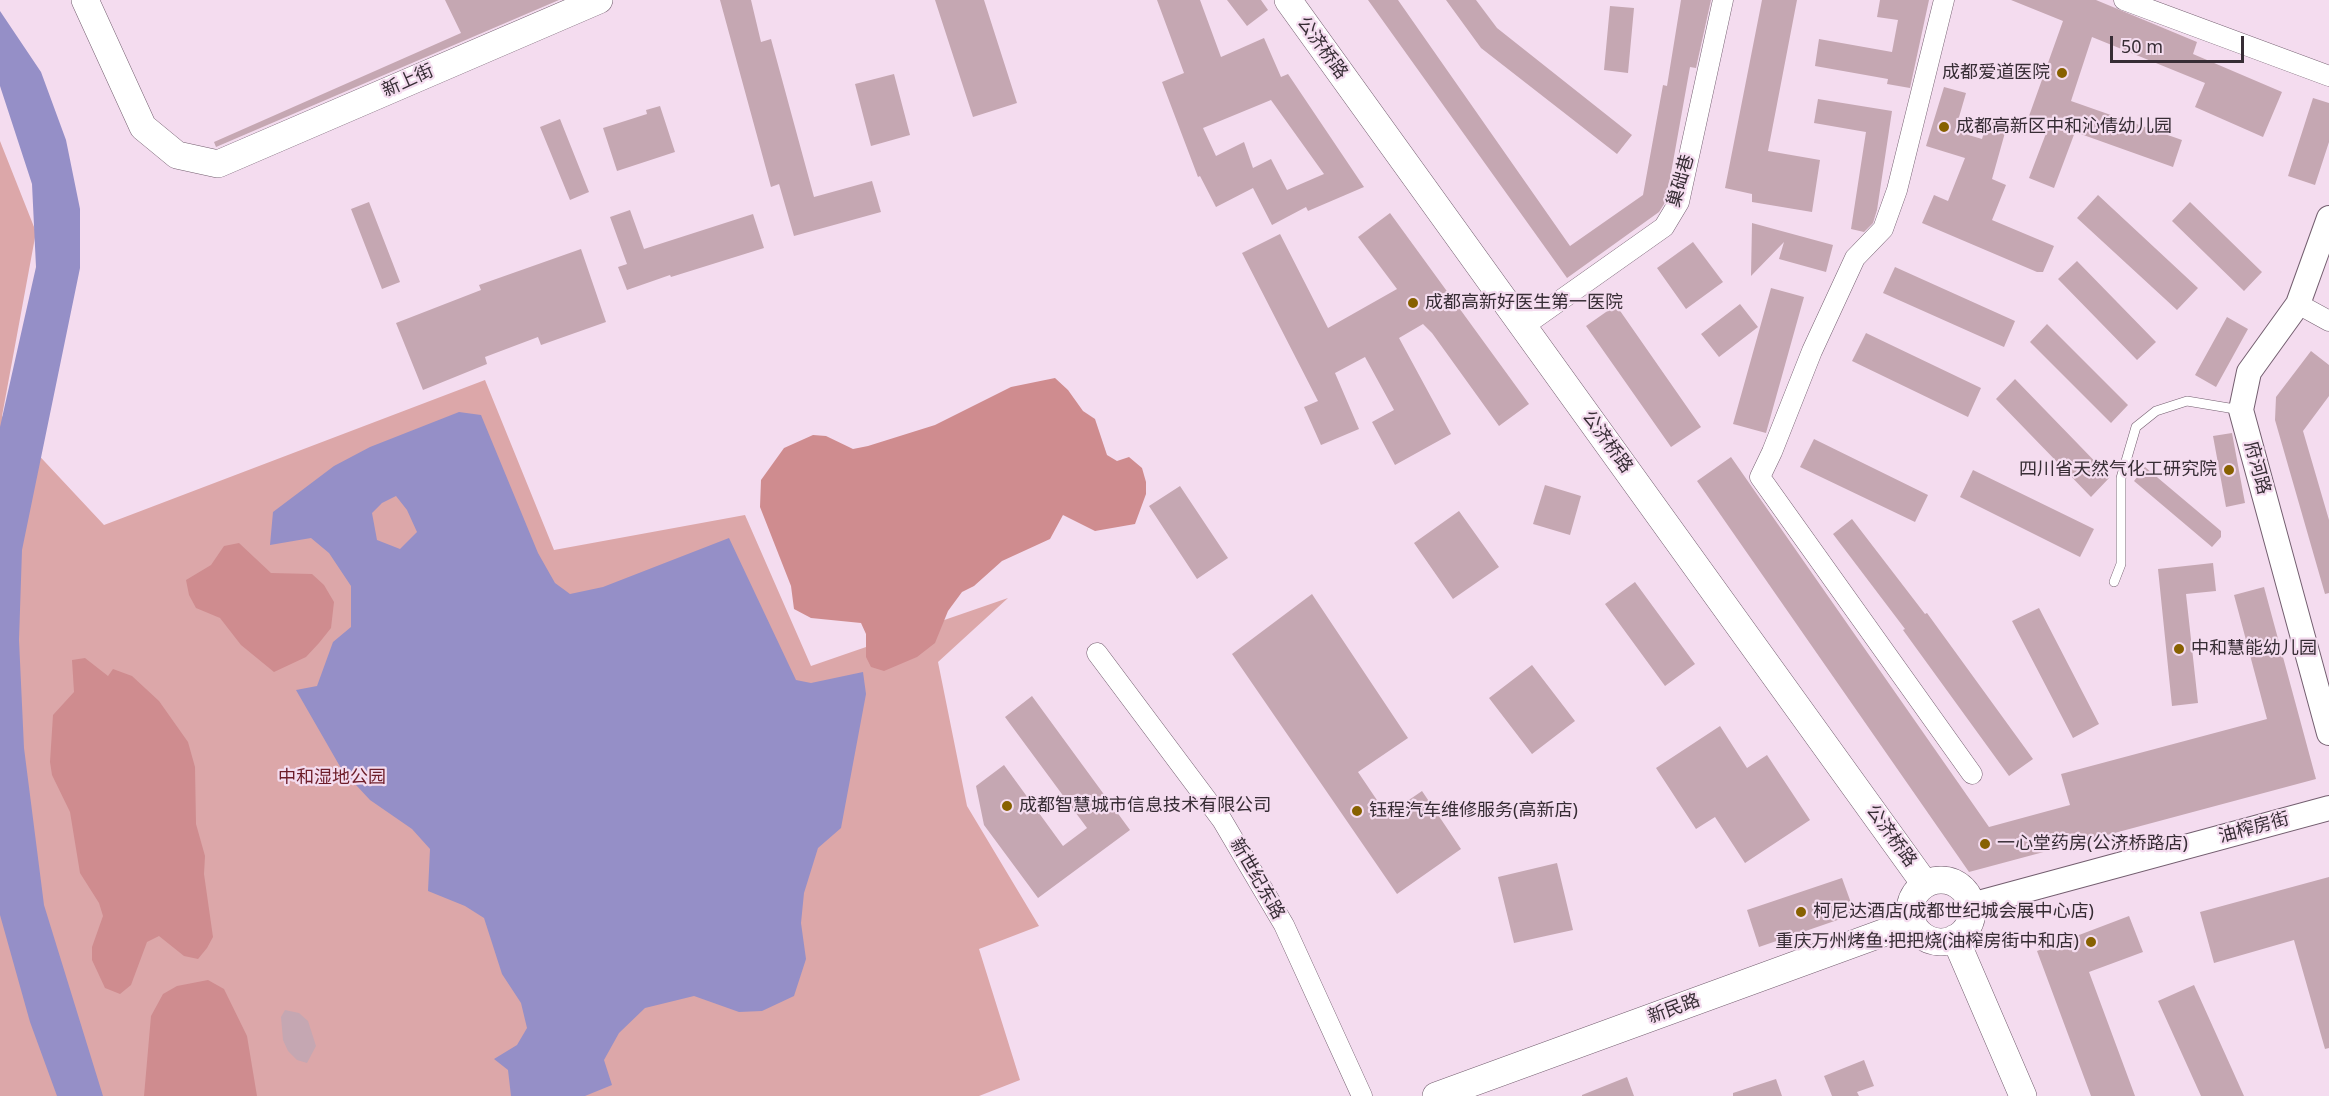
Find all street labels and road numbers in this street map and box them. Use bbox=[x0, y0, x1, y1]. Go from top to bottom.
street label: 公济桥路 bbox=[1292, 13, 1352, 83]
street label: 新上街 bbox=[379, 60, 437, 102]
street label: 巢础巷 bbox=[1663, 152, 1699, 210]
street label: 公济桥路 bbox=[1577, 407, 1637, 477]
street label: 府河路 bbox=[2240, 439, 2274, 497]
street label: 公济桥路 bbox=[1861, 801, 1921, 871]
street label: 油榨房街 bbox=[2216, 808, 2292, 848]
street label: 新世纪东路 bbox=[1225, 835, 1289, 923]
street label: 新民路 bbox=[1645, 990, 1703, 1028]

